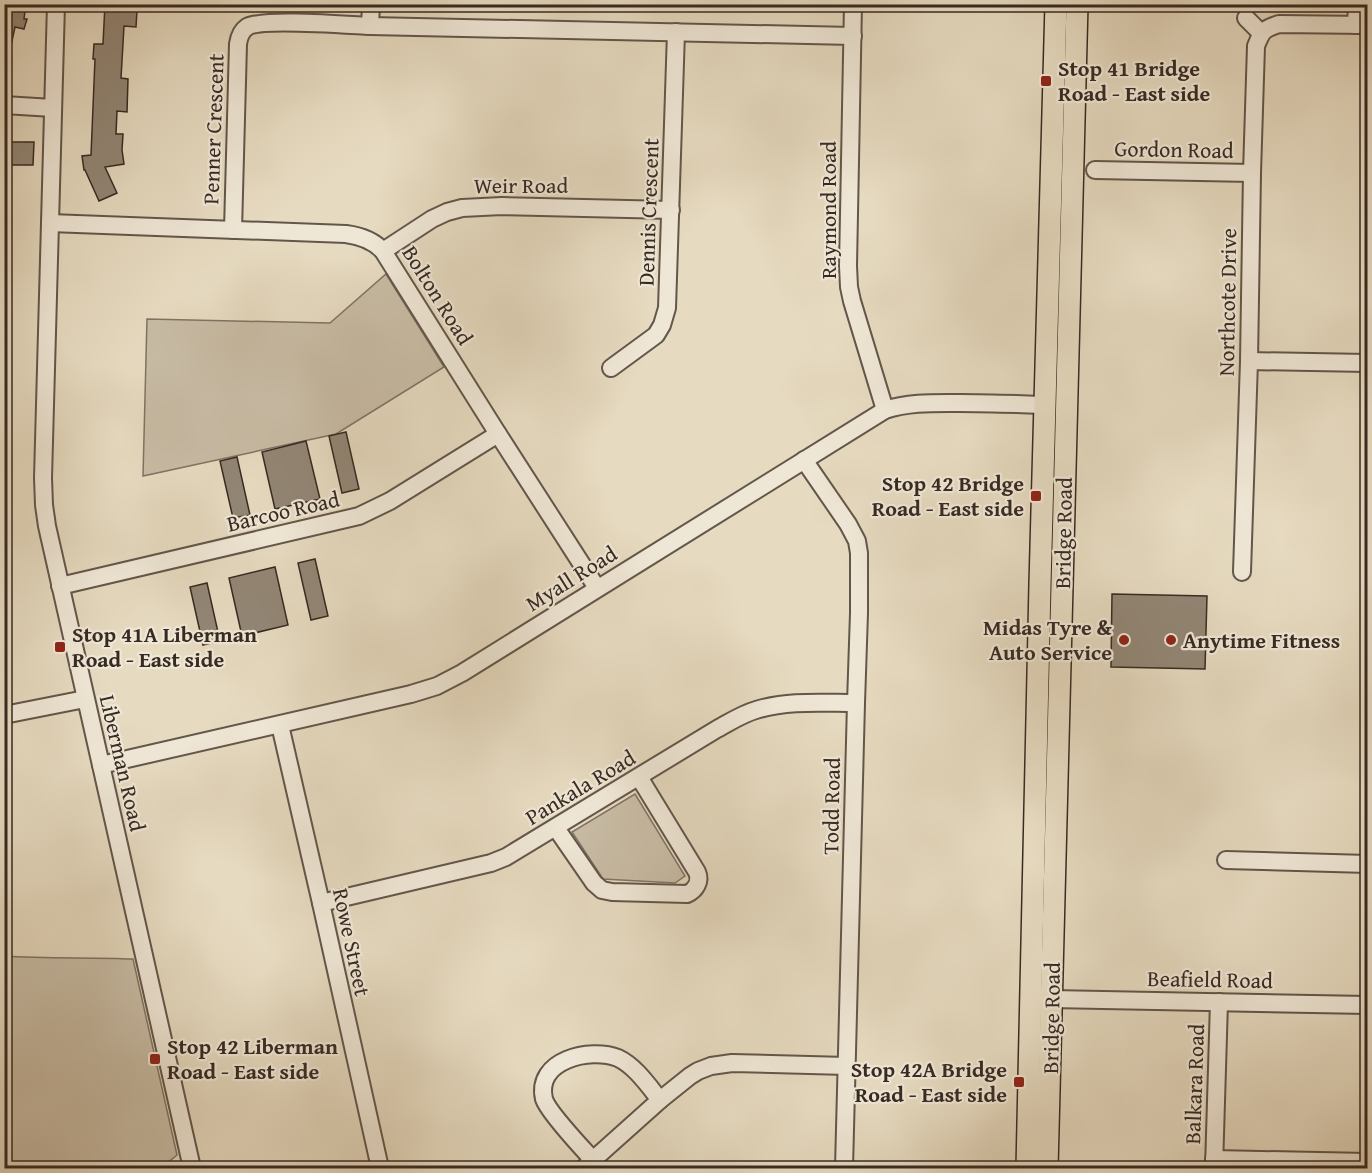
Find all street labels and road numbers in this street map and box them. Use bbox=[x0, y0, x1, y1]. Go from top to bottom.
street label: Penner Crescent bbox=[194, 53, 232, 205]
street label: Gordon Road bbox=[1114, 132, 1234, 166]
street label: Dennis Crescent bbox=[629, 137, 667, 287]
street label: Raymond Road bbox=[812, 141, 844, 279]
street label: Weir Road bbox=[474, 169, 568, 201]
street label: Northcote Drive bbox=[1210, 228, 1244, 376]
street label: Bolton Road bbox=[395, 239, 481, 351]
street label: Bridge Road bbox=[1046, 477, 1080, 589]
street label: Barcoo Road bbox=[224, 482, 343, 539]
street label: Myall Road bbox=[519, 537, 623, 619]
street label: Liberman Road bbox=[92, 692, 154, 835]
street label: Pankala Road bbox=[519, 741, 641, 833]
street label: Todd Road bbox=[814, 757, 848, 855]
street label: Rowe Street bbox=[325, 885, 379, 999]
street label: Bridge Road bbox=[1034, 962, 1068, 1074]
street label: Beafield Road bbox=[1147, 962, 1273, 996]
street label: Balkara Road bbox=[1176, 1023, 1212, 1145]

